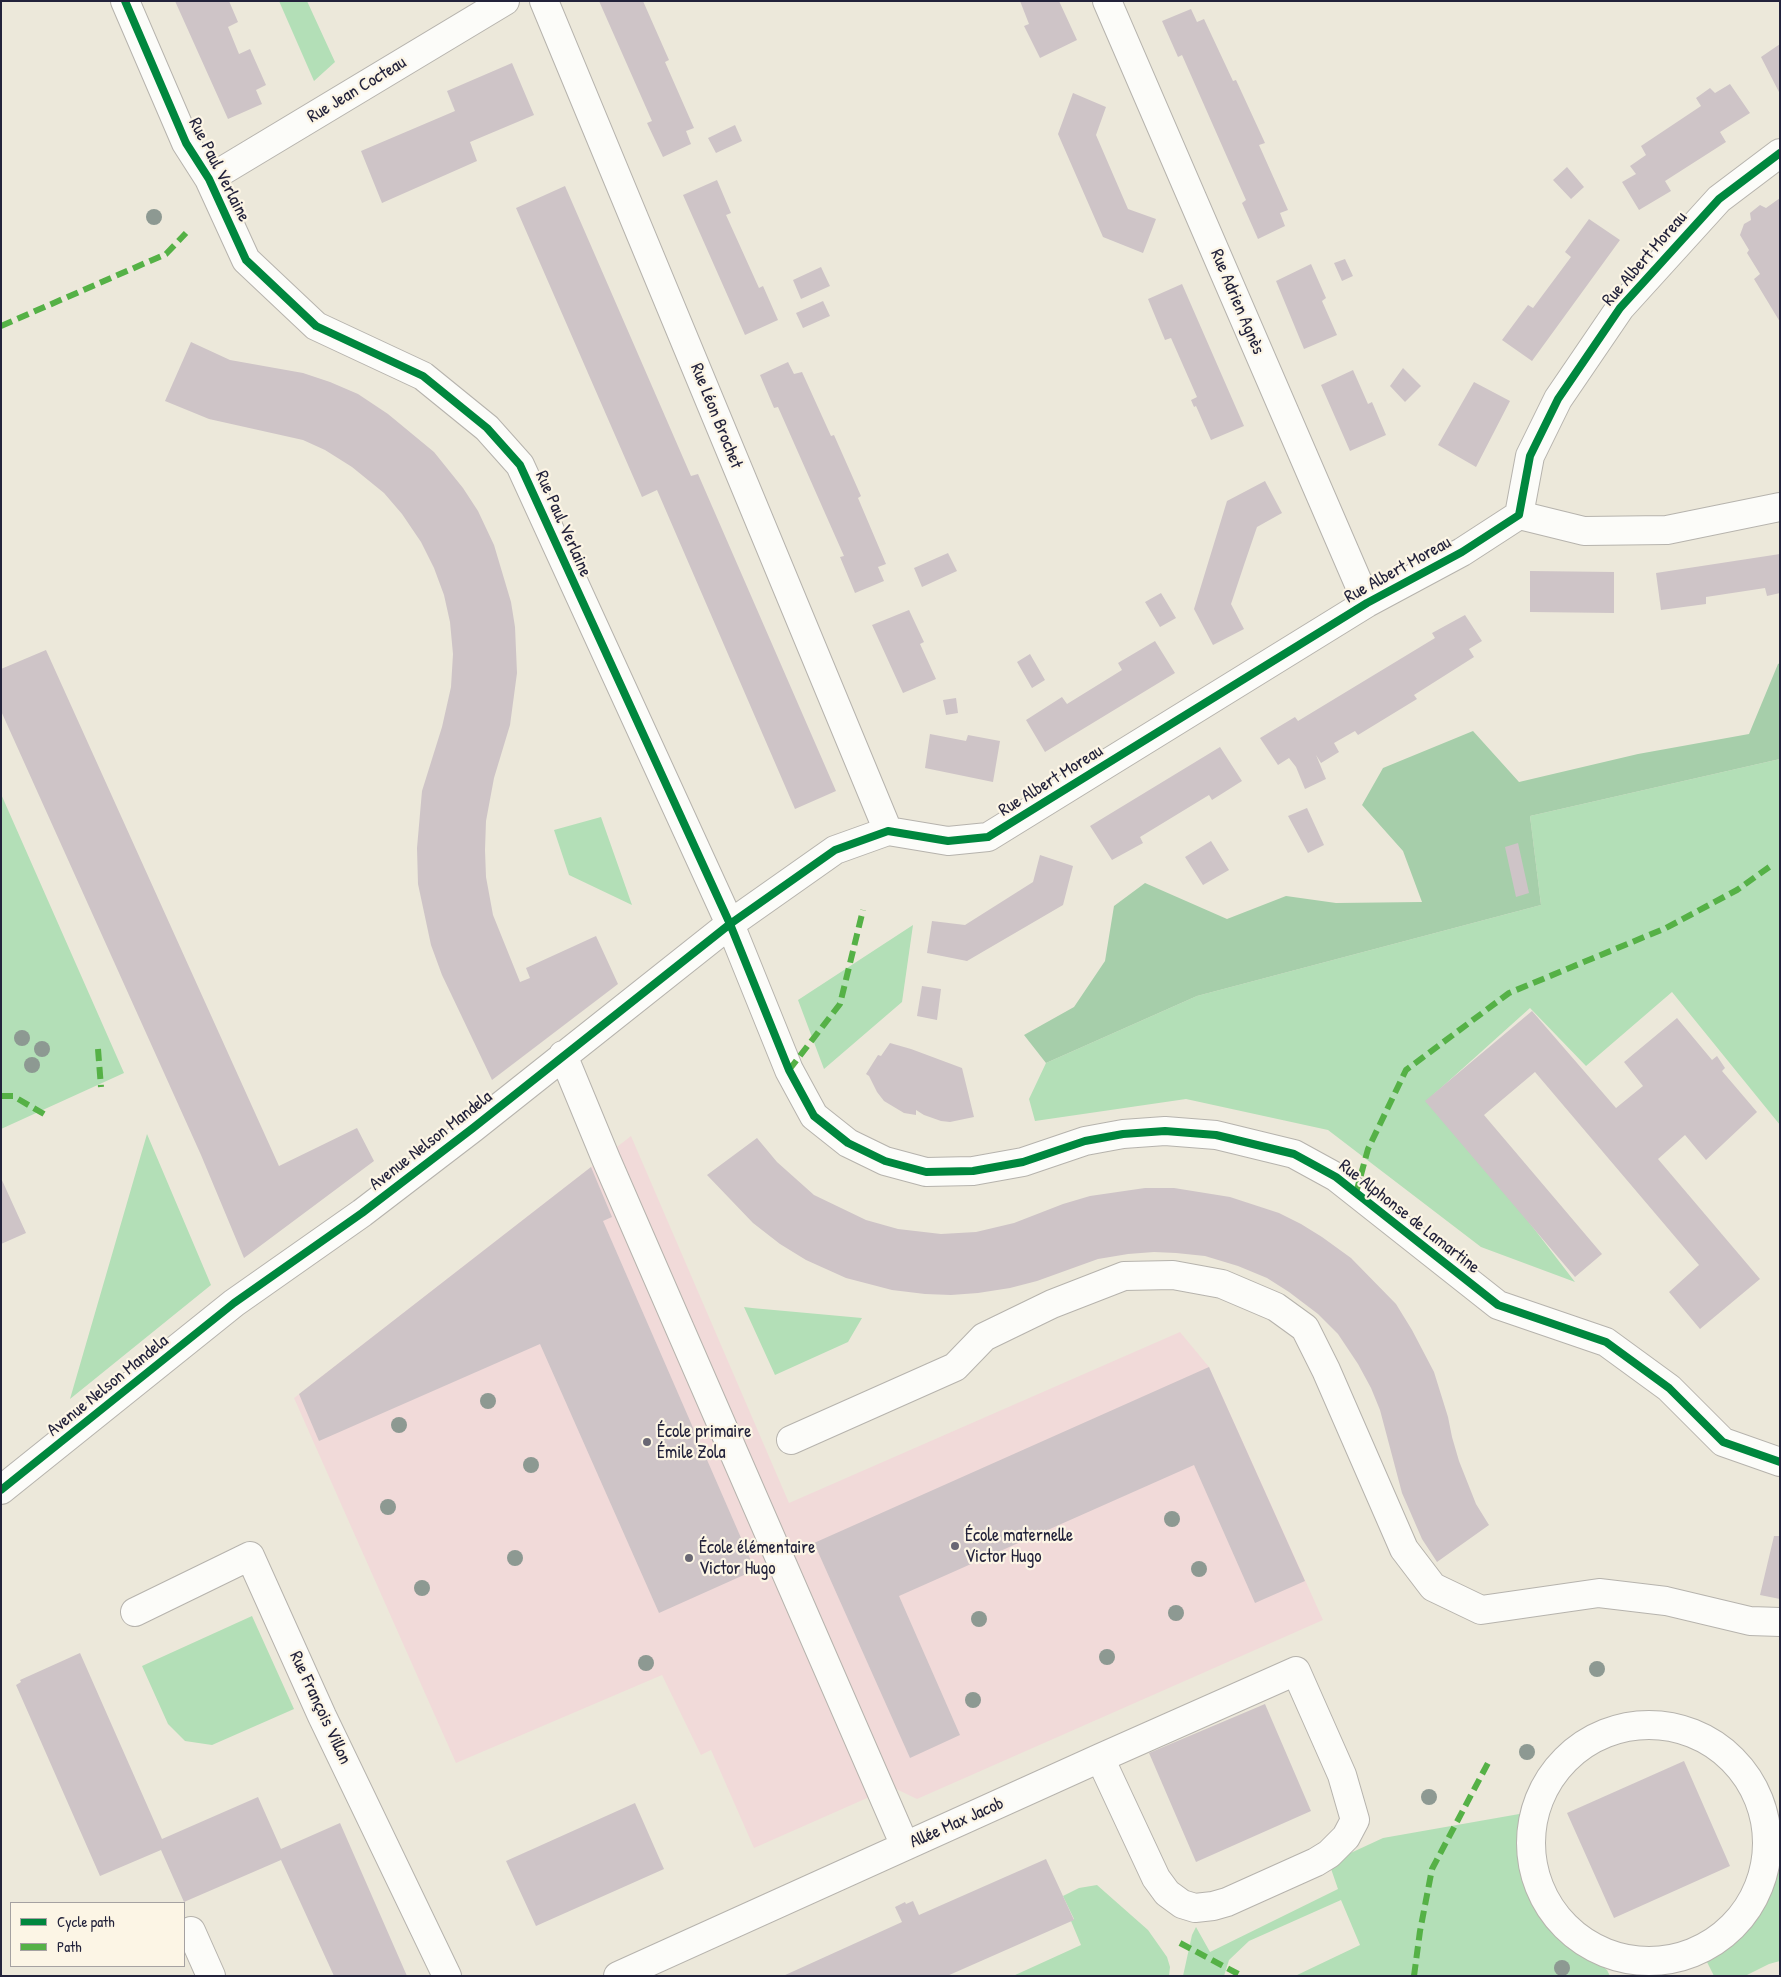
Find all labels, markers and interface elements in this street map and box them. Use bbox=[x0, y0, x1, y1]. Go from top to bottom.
street label: Rue Jean Cocteau bbox=[304, 52, 410, 128]
street label: Rue Paul Verlaine bbox=[184, 114, 254, 226]
street label: Rue Albert Moreau bbox=[1598, 207, 1692, 311]
street label: Rue Adrien Agnès bbox=[1205, 246, 1269, 358]
street label: Rue Léon Brochet bbox=[685, 360, 747, 472]
street label: Rue Paul Verlaine bbox=[530, 468, 596, 580]
street label: Rue Albert Moreau bbox=[1341, 532, 1455, 608]
street label: Rue Albert Moreau bbox=[995, 740, 1107, 822]
street label: Avenue Nelson Mandela bbox=[365, 1086, 497, 1196]
street label: Rue Alphonse de Lamartine bbox=[1334, 1155, 1484, 1279]
street label: Avenue Nelson Mandela bbox=[43, 1331, 173, 1441]
place label: École primaire Émile Zola bbox=[657, 1421, 751, 1464]
marker: École primaire Émile Zola bbox=[641, 1436, 653, 1448]
place label: École maternelle Victor Hugo bbox=[965, 1525, 1073, 1568]
place label: École élémentaire Victor Hugo bbox=[699, 1537, 815, 1580]
marker: École maternelle Victor Hugo bbox=[949, 1540, 961, 1552]
marker: École élémentaire Victor Hugo bbox=[683, 1552, 695, 1564]
street label: Rue François Villon bbox=[284, 1648, 356, 1768]
street label: Allée Max Jacob bbox=[907, 1793, 1007, 1853]
legend bbox=[10, 1902, 185, 1967]
text: Cycle path bbox=[57, 1911, 115, 1932]
text: Path bbox=[57, 1936, 82, 1957]

